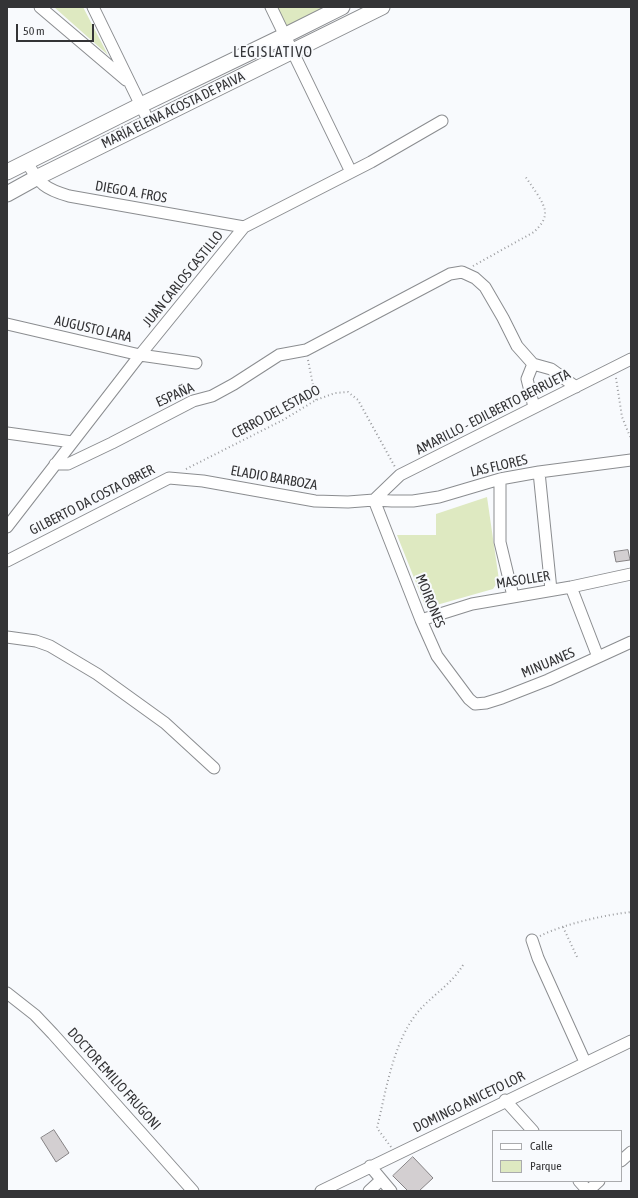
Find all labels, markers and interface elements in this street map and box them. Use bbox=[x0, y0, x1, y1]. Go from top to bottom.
scale bar bbox=[18, 16, 96, 42]
text: 50 m bbox=[23, 24, 45, 38]
district label: LEGISLATIVO bbox=[233, 43, 313, 61]
street label: MARÍA ELENA ACOSTA DE PAIVA bbox=[99, 68, 247, 152]
street label: DIEGO A. FROS bbox=[94, 177, 168, 207]
street label: JUAN CARLOS CASTILLO bbox=[139, 228, 227, 330]
street label: AUGUSTO LARA bbox=[53, 312, 133, 346]
street label: AMARILLO - EDILBERTO BERRUETA bbox=[413, 366, 573, 458]
street label: ESPAÑA bbox=[153, 379, 197, 411]
street label: CERRO DEL ESTADO bbox=[229, 382, 323, 442]
street label: LAS FLORES bbox=[469, 451, 529, 481]
street label: GILBERTO DA COSTA OBRER bbox=[27, 461, 157, 539]
street label: ELADIO BARBOZA bbox=[229, 462, 319, 494]
street label: MASOLLER bbox=[495, 567, 551, 593]
street label: MOIRONES bbox=[412, 572, 448, 630]
street label: MINUANES bbox=[519, 644, 577, 682]
street label: DOCTOR EMILIO FRUGONI bbox=[64, 1024, 164, 1134]
street label: DOMINGO ANICETO LOR bbox=[411, 1068, 527, 1136]
legend bbox=[492, 1130, 622, 1182]
text: Calle bbox=[530, 1139, 553, 1153]
text: Parque bbox=[530, 1159, 562, 1173]

